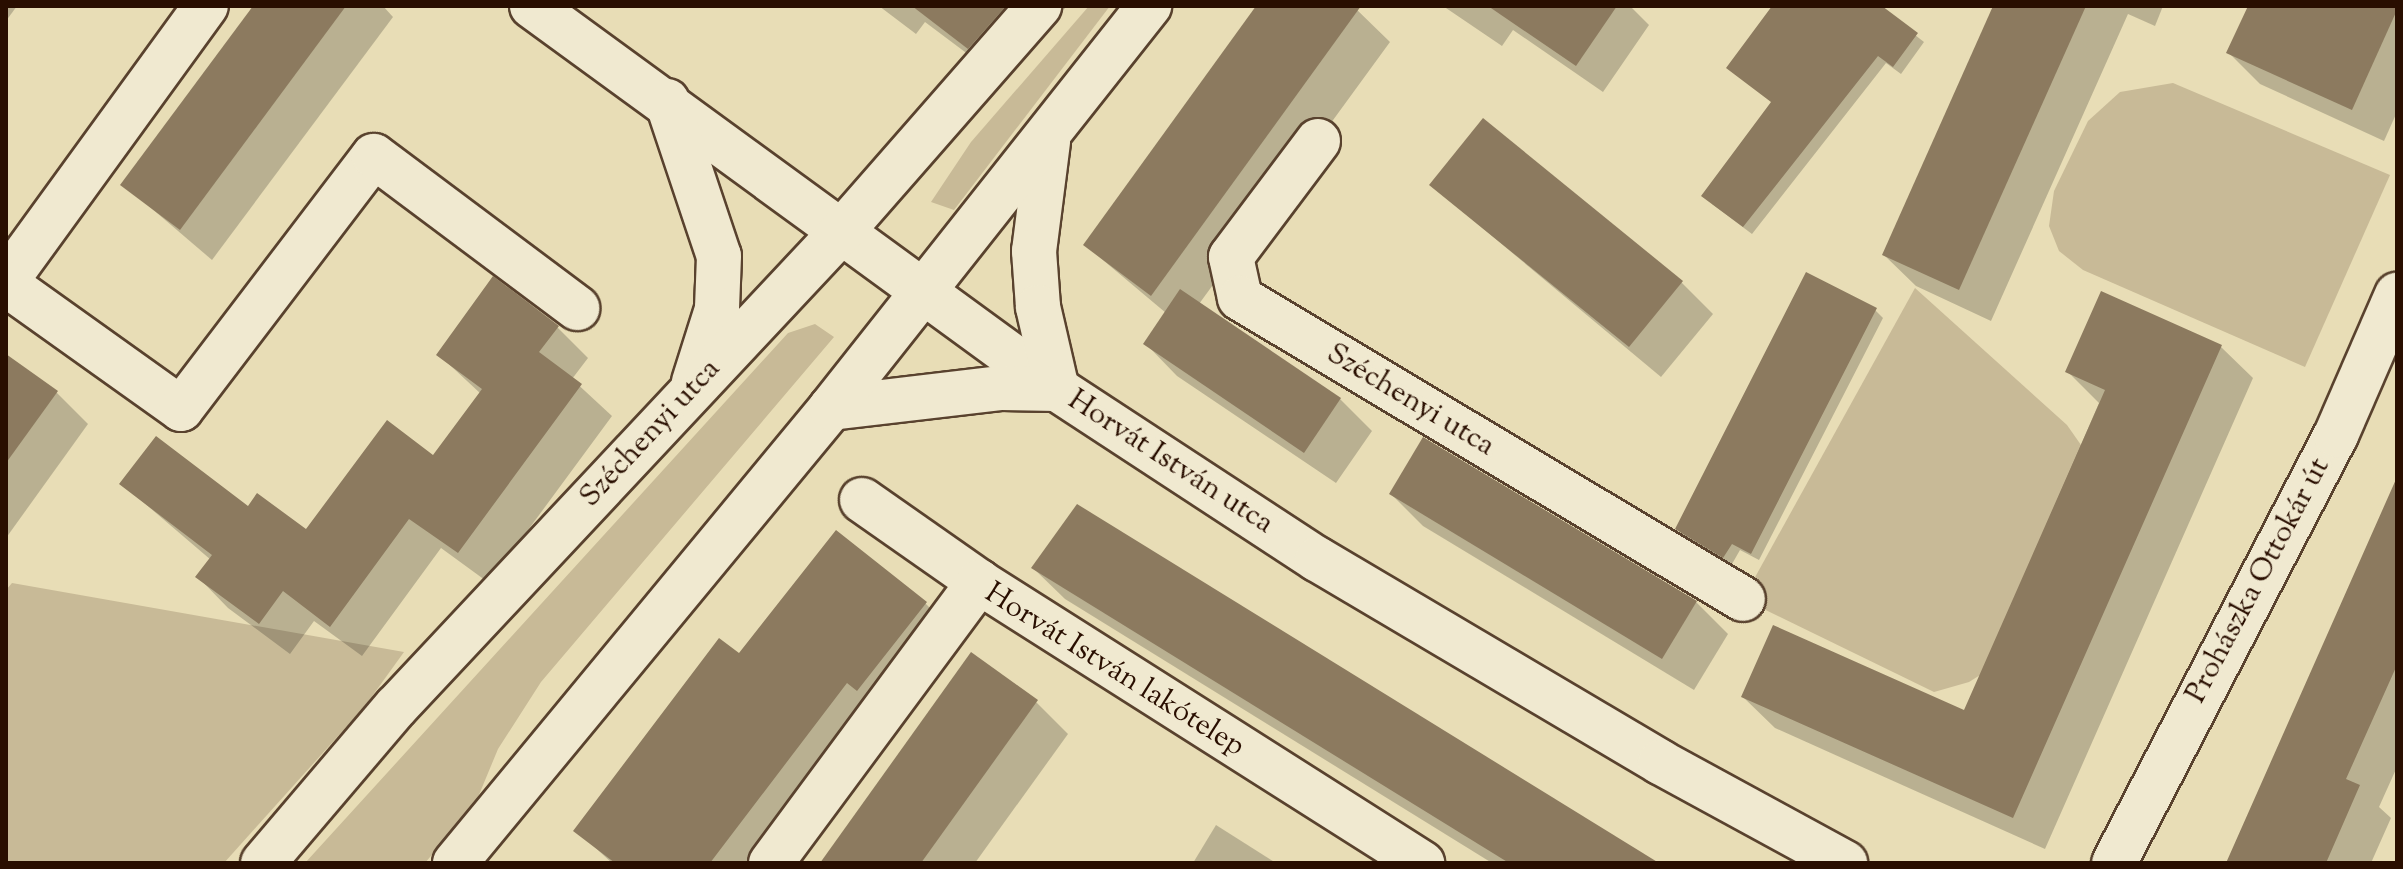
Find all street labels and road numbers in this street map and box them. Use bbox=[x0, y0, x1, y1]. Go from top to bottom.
street label: Széchenyi utca bbox=[1319, 337, 1501, 465]
street label: Széchenyi utca bbox=[573, 352, 729, 516]
street label: Horvát István utca bbox=[1061, 383, 1279, 543]
street label: Prohászka Ottokár út bbox=[2179, 452, 2339, 710]
street label: Horvát István lakótelep bbox=[977, 576, 1251, 766]

